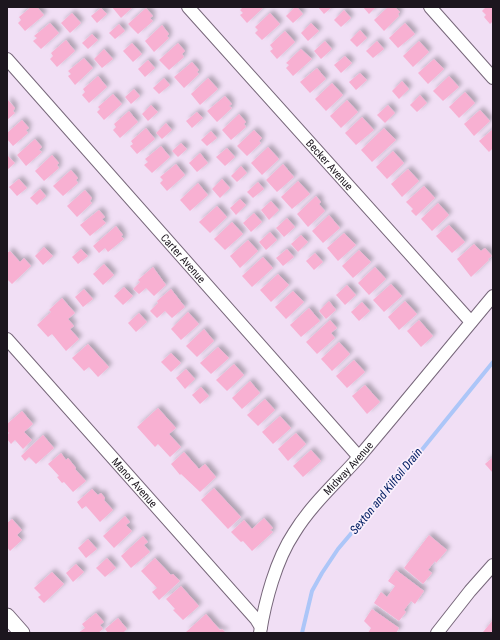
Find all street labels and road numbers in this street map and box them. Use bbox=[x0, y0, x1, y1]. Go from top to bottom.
street label: Becker Avenue bbox=[303, 137, 355, 193]
street label: Carter Avenue bbox=[158, 231, 208, 286]
street label: Midway Avenue bbox=[321, 439, 376, 498]
street label: Manor Avenue bbox=[109, 455, 160, 510]

